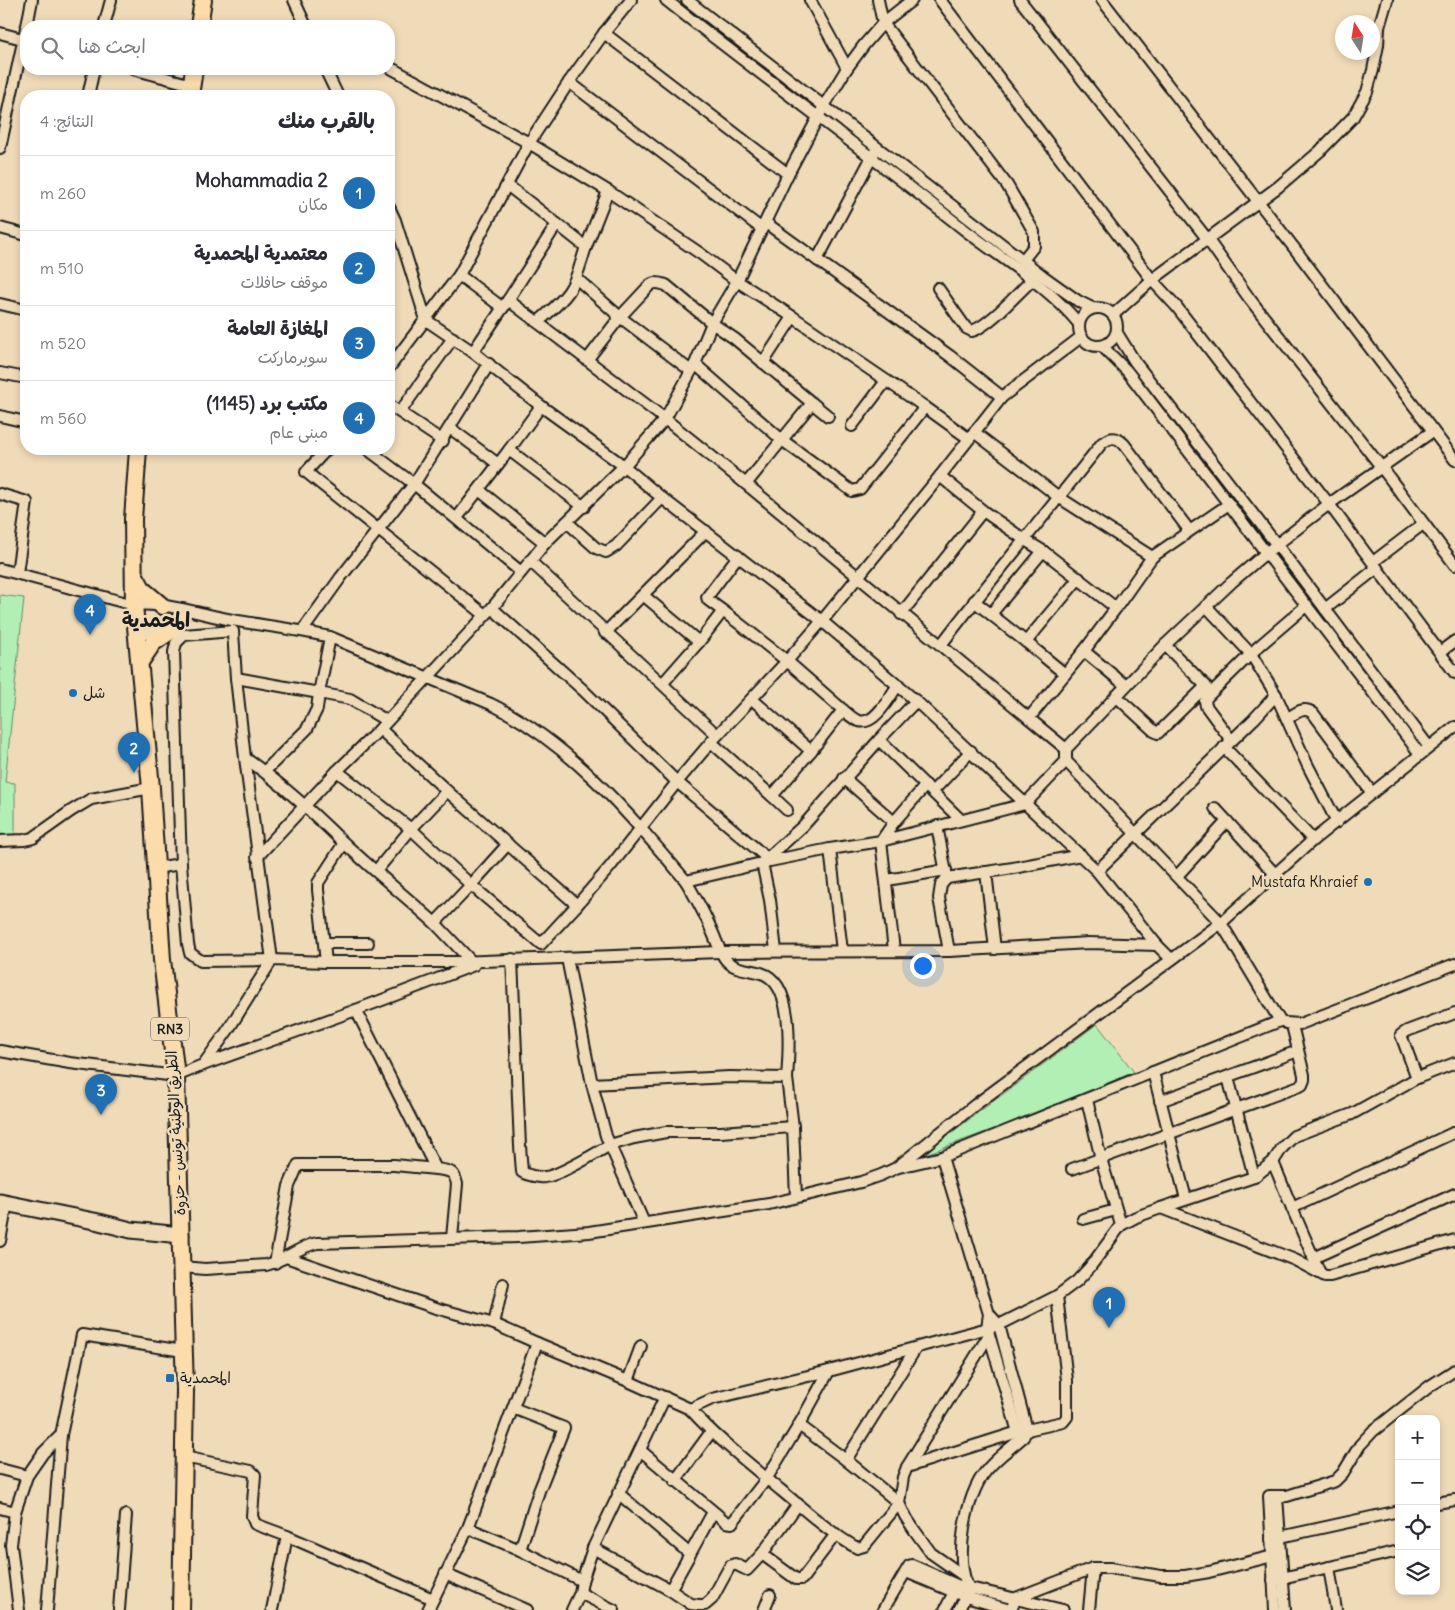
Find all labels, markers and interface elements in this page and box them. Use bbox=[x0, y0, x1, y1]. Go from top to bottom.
north arrow bbox=[1335, 15, 1380, 60]
search box bbox=[20, 20, 395, 75]
icon: search bbox=[38, 34, 66, 62]
text: ابحث هنا bbox=[78, 34, 146, 58]
text: بالقرب منك bbox=[278, 107, 375, 134]
text: النتائج: 4 bbox=[40, 111, 94, 131]
text: Mohammadia 2 bbox=[195, 168, 328, 192]
text: 260 m bbox=[40, 183, 86, 203]
text: 1 bbox=[356, 183, 362, 203]
text: مكان bbox=[298, 194, 328, 214]
text: معتمدية المحمدية bbox=[194, 241, 328, 265]
text: 510 m bbox=[40, 258, 84, 278]
text: 2 bbox=[355, 258, 363, 278]
text: موقف حافلات bbox=[240, 272, 328, 292]
text: المغازة العامة bbox=[227, 316, 328, 340]
text: 520 m bbox=[40, 333, 86, 353]
text: 3 bbox=[354, 333, 364, 353]
text: سوبرماركت bbox=[258, 347, 328, 367]
text: مكتب برد (1145) bbox=[206, 391, 328, 415]
text: 560 m bbox=[40, 408, 87, 428]
text: 4 bbox=[354, 408, 364, 428]
text: مبنى عام bbox=[269, 422, 328, 442]
pin: 4 bbox=[74, 594, 106, 635]
district label: المحمدية bbox=[122, 607, 190, 632]
place label: شل bbox=[83, 683, 105, 702]
marker: شل bbox=[67, 687, 79, 699]
pin: 2 bbox=[118, 732, 150, 773]
place label: Mustafa Khraief bbox=[1251, 872, 1359, 891]
marker: Mustafa Khraief bbox=[1362, 876, 1374, 888]
your location bbox=[910, 953, 936, 979]
road number: RN3 bbox=[151, 1018, 189, 1040]
street label: الطريق الوطنية تونس - حزوة bbox=[162, 1050, 190, 1216]
pin: 3 bbox=[85, 1074, 117, 1115]
pin: 1 bbox=[1093, 1287, 1125, 1328]
place label: المحمدية bbox=[180, 1368, 231, 1387]
marker: المحمدية bbox=[164, 1372, 176, 1384]
map controls bbox=[1395, 1415, 1440, 1595]
button: + bbox=[1395, 1415, 1440, 1460]
button: − bbox=[1395, 1460, 1440, 1505]
button: locate bbox=[1395, 1505, 1440, 1550]
button: layers bbox=[1395, 1550, 1440, 1595]

